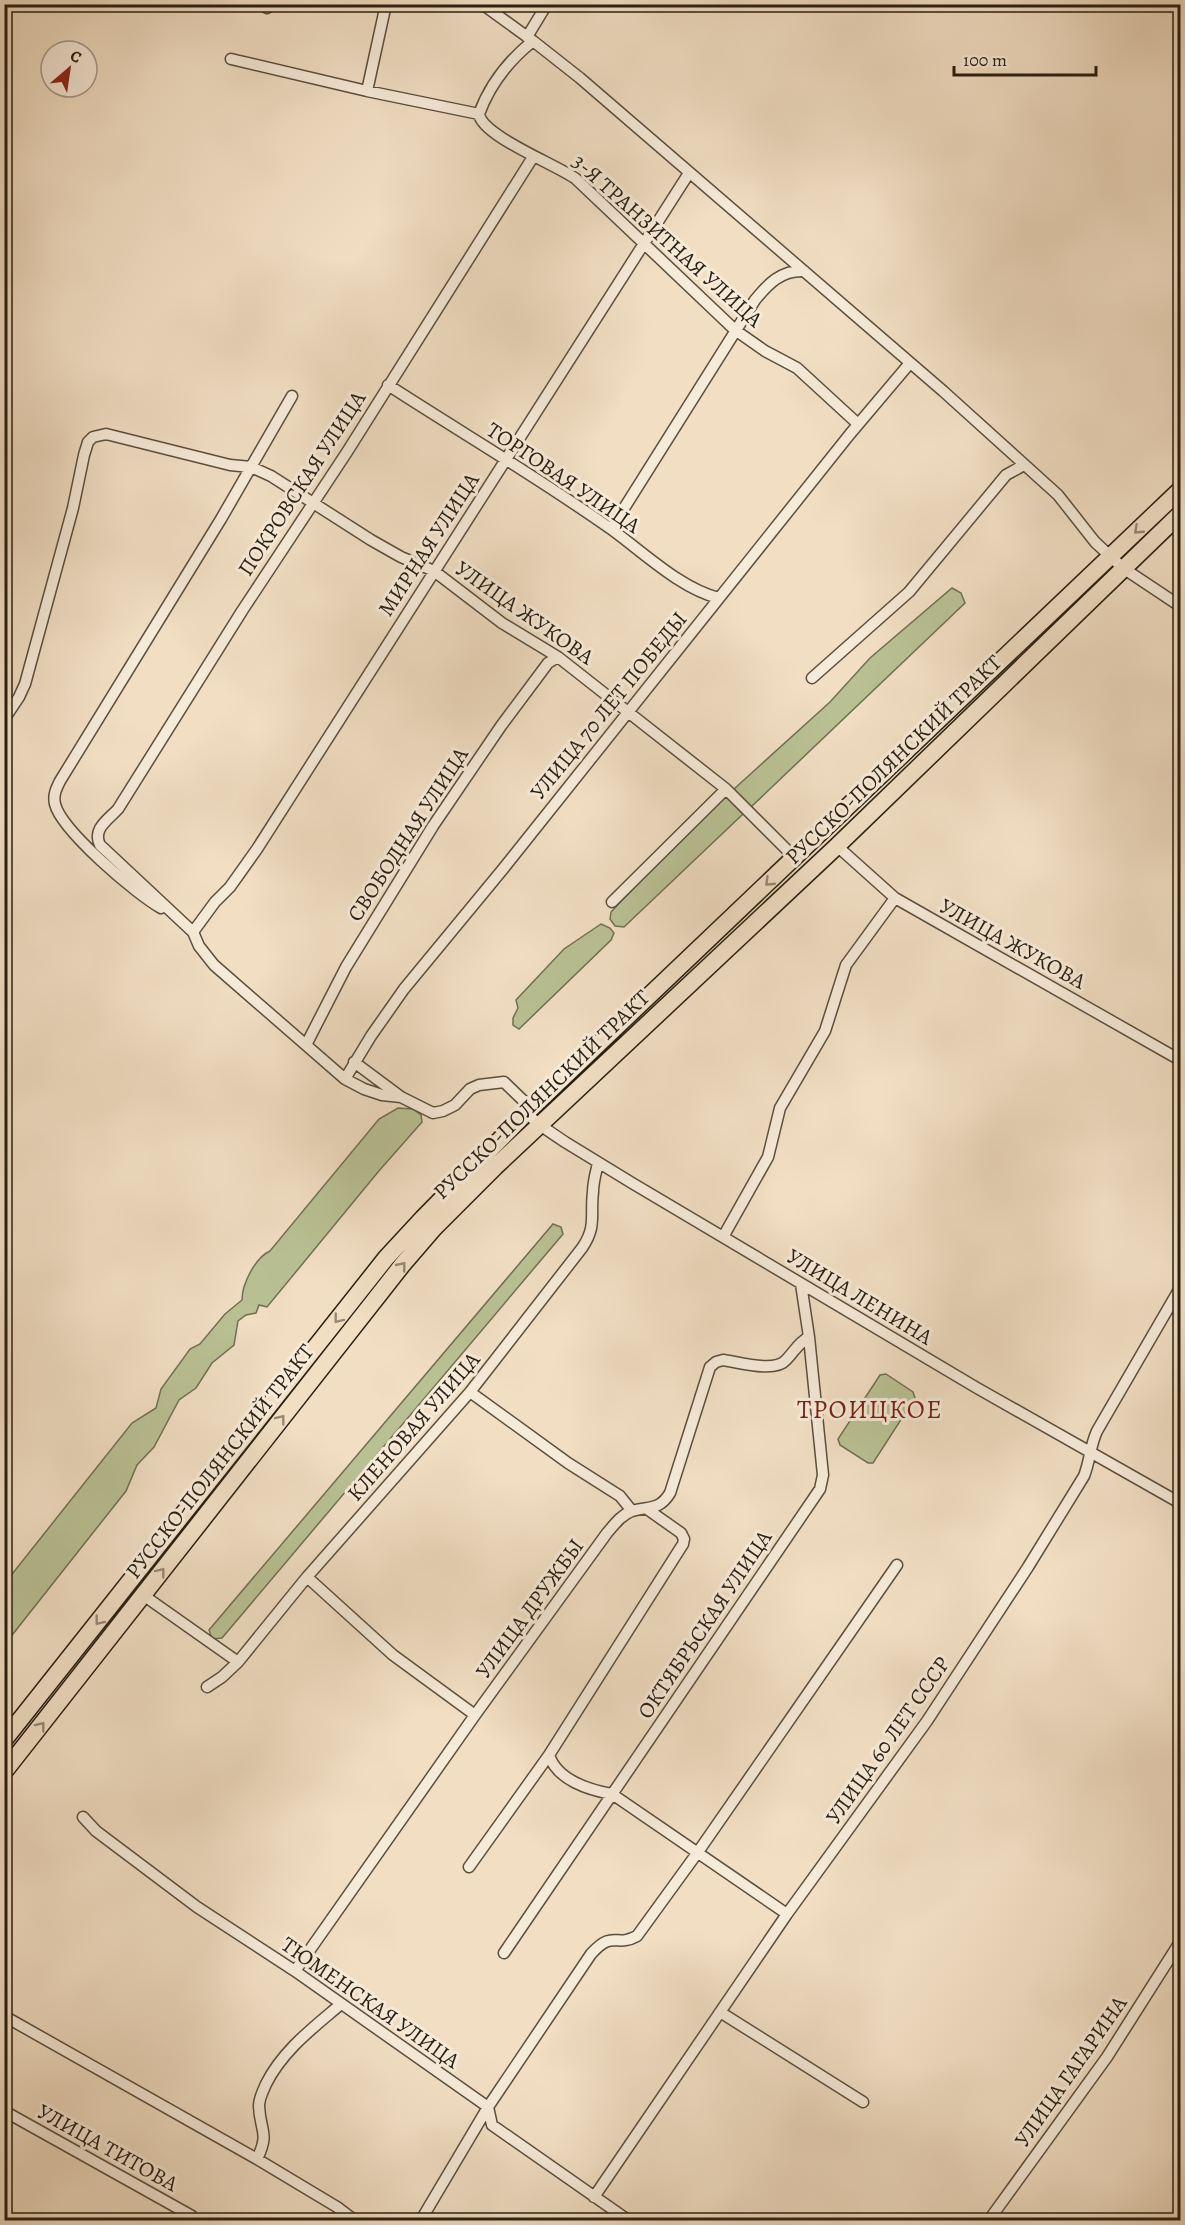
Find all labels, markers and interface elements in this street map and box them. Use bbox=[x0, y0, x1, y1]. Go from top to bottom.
north arrow bbox=[39, 39, 99, 99]
scale bar bbox=[954, 39, 1096, 77]
text: С bbox=[66, 45, 86, 69]
text: 100 m bbox=[963, 48, 1007, 72]
street label: 3-Я ТРАНЗИТНАЯ УЛИЦА bbox=[566, 147, 770, 335]
street label: ПОКРОВСКАЯ УЛИЦА bbox=[231, 384, 374, 582]
street label: ТОРГОВАЯ УЛИЦА bbox=[481, 415, 647, 541]
street label: МИРНАЯ УЛИЦА bbox=[371, 466, 487, 622]
one-way arrow bbox=[1134, 523, 1144, 534]
street label: УЛИЦА ЖУКОВА bbox=[449, 554, 601, 673]
street label: УЛИЦА 70 ЛЕТ ПОБЕДЫ bbox=[523, 605, 694, 806]
street label: РУССКО-ПОЛЯНСКИЙ ТРАКТ bbox=[779, 648, 1009, 871]
street label: СВОБОДНАЯ УЛИЦА bbox=[340, 741, 476, 927]
one-way arrow bbox=[765, 874, 776, 885]
street label: УЛИЦА ЖУКОВА bbox=[934, 891, 1092, 997]
street label: РУССКО-ПОЛЯНСКИЙ ТРАКТ bbox=[427, 983, 657, 1206]
street label: УЛИЦА ЛЕНИНА bbox=[781, 1241, 939, 1353]
one-way arrow bbox=[394, 1262, 405, 1273]
one-way arrow bbox=[334, 1313, 345, 1324]
street label: РУССКО-ПОЛЯНСКИЙ ТРАКТ bbox=[119, 1338, 321, 1585]
street label: КЛЕНОВАЯ УЛИЦА bbox=[340, 1345, 488, 1508]
district label: ТРОИЦКОЕ bbox=[797, 1392, 943, 1427]
one-way arrow bbox=[274, 1415, 285, 1426]
street label: ОКТЯБРЬСКАЯ УЛИЦА bbox=[630, 1523, 780, 1725]
street label: УЛИЦА ДРУЖБЫ bbox=[469, 1533, 591, 1685]
one-way arrow bbox=[153, 1568, 164, 1579]
one-way arrow bbox=[96, 1614, 107, 1625]
street label: УЛИЦА 60 ЛЕТ СССР bbox=[819, 1651, 957, 1830]
one-way arrow bbox=[33, 1722, 44, 1733]
street label: ТЮМЕНСКАЯ УЛИЦА bbox=[275, 1930, 467, 2076]
street label: УЛИЦА ГАГАРИНА bbox=[1007, 1989, 1135, 2153]
street label: УЛИЦА ТИТОВА bbox=[32, 2097, 184, 2200]

